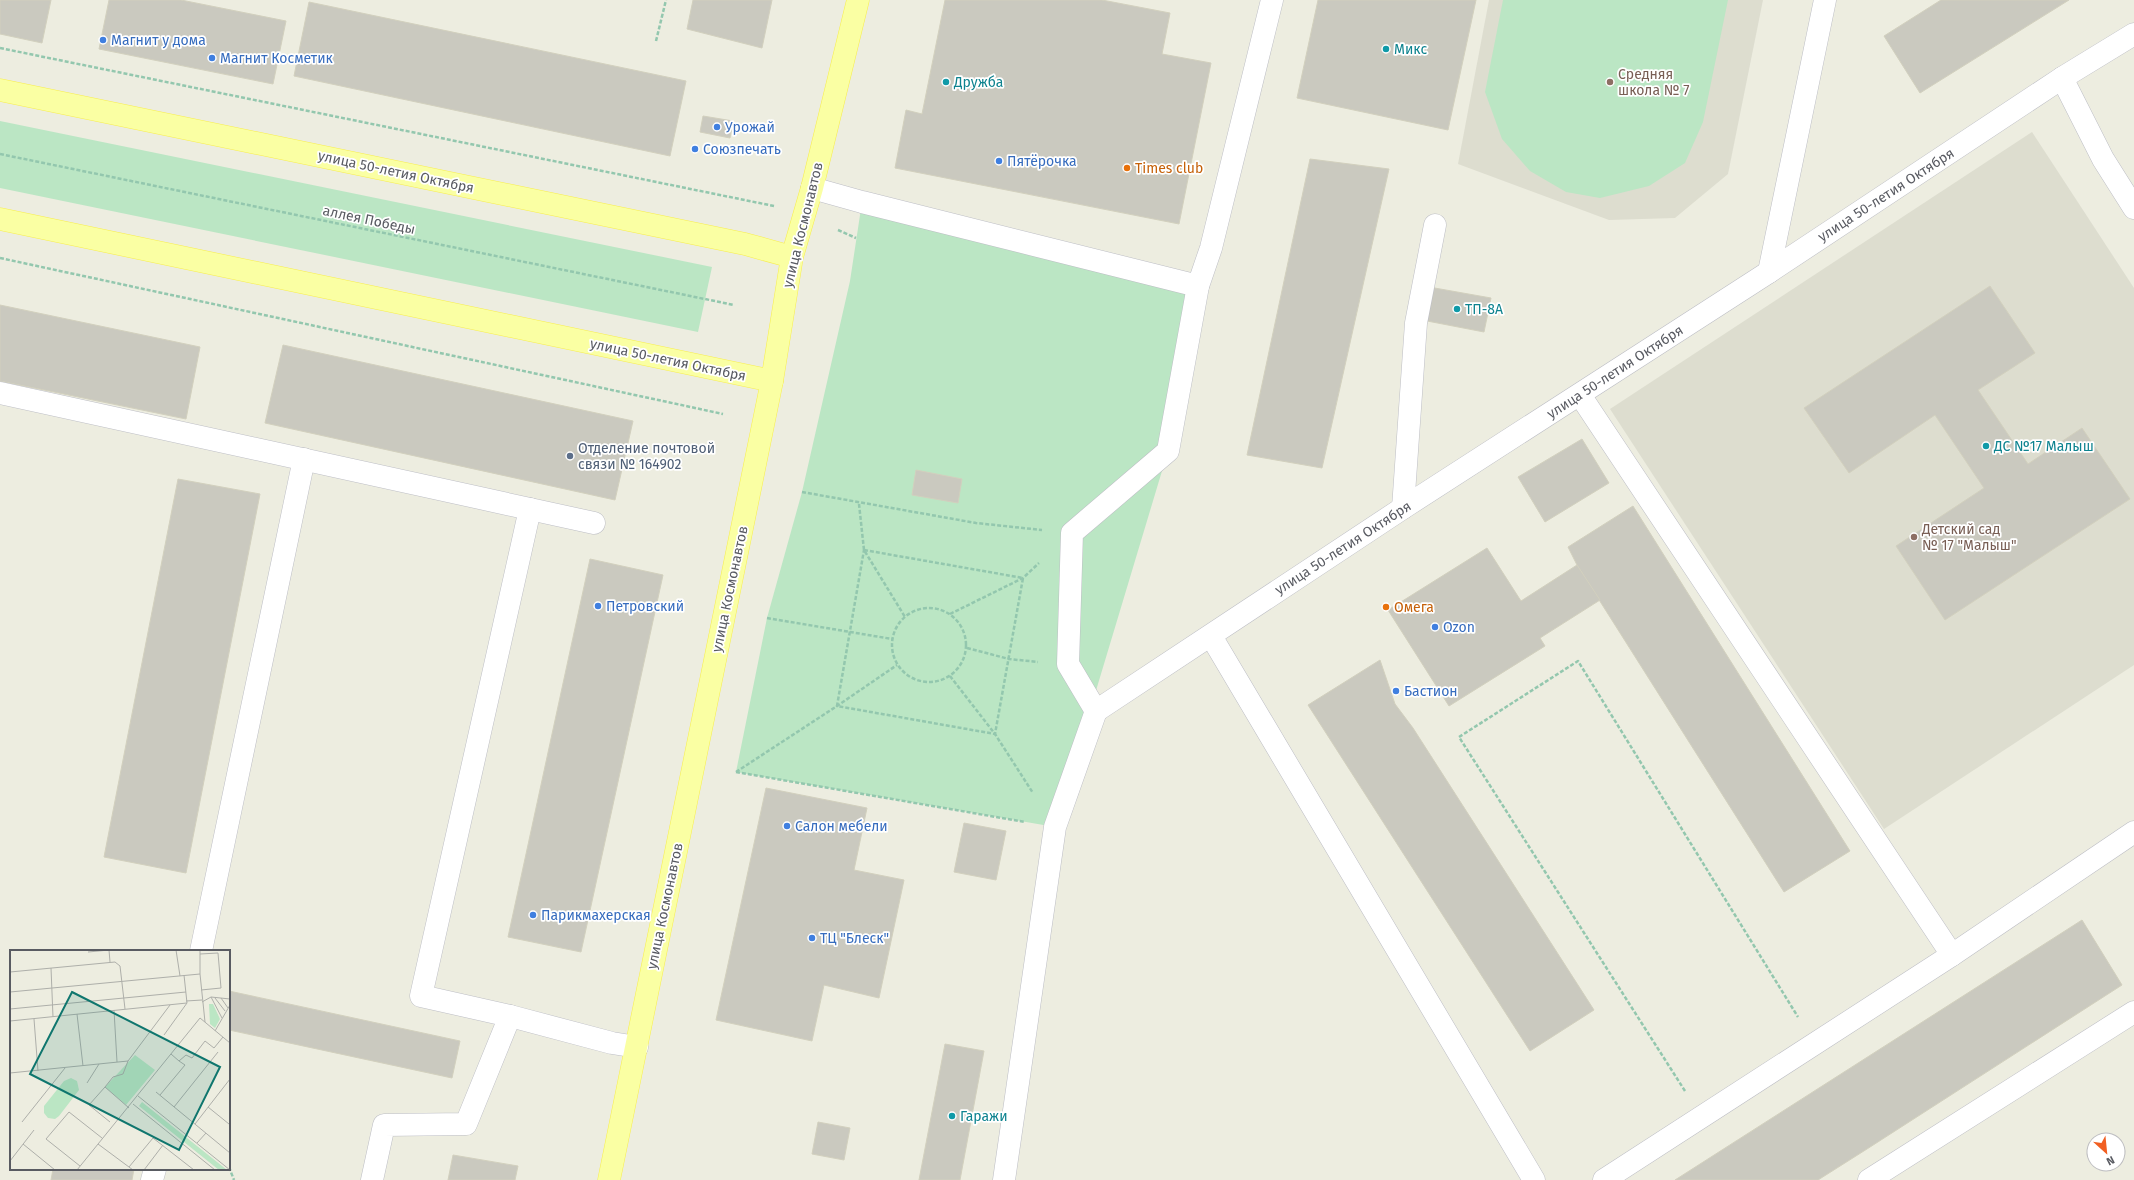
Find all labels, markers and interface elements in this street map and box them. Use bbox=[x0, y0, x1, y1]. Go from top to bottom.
place label: Магнит у дома bbox=[111, 32, 206, 49]
marker: Магнит у дома bbox=[98, 35, 108, 45]
place label: Микс bbox=[1394, 41, 1427, 58]
marker: Микс bbox=[1381, 44, 1391, 54]
place label: Магнит Косметик bbox=[220, 50, 334, 67]
marker: Магнит Косметик bbox=[207, 53, 217, 63]
place label: Средняя школа № 7 bbox=[1618, 66, 1689, 99]
place label: Дружба bbox=[953, 74, 1003, 91]
marker: Дружба bbox=[941, 77, 951, 87]
marker: Средняя школа № 7 bbox=[1605, 77, 1615, 87]
place label: Урожай bbox=[725, 119, 775, 136]
marker: Урожай bbox=[712, 122, 722, 132]
place label: Союзпечать bbox=[703, 141, 781, 158]
marker: Союзпечать bbox=[690, 144, 700, 154]
street label: улица 50-летия Октября bbox=[1815, 145, 1957, 245]
street label: улица 50-летия Октября bbox=[316, 147, 476, 197]
place label: Пятёрочка bbox=[1007, 153, 1077, 170]
marker: Пятёрочка bbox=[994, 156, 1004, 166]
street label: улица Космонавтов bbox=[779, 160, 827, 290]
place label: Times club bbox=[1135, 160, 1203, 177]
marker: Times club bbox=[1122, 163, 1132, 173]
street label: аллея Победы bbox=[321, 202, 417, 238]
place label: ТП-8А bbox=[1465, 301, 1503, 318]
marker: ТП-8А bbox=[1452, 304, 1462, 314]
street label: улица 50-летия Октября bbox=[1544, 322, 1686, 422]
street label: улица 50-летия Октября bbox=[588, 335, 748, 385]
place label: ДС №17 Малыш bbox=[1993, 438, 2094, 455]
place label: Отделение почтовой связи № 164902 bbox=[578, 440, 715, 473]
marker: ДС №17 Малыш bbox=[1981, 441, 1991, 451]
marker: Отделение почтовой связи № 164902 bbox=[565, 451, 575, 461]
street label: улица 50-летия Октября bbox=[1272, 498, 1414, 598]
place label: Детский сад № 17 "Малыш" bbox=[1921, 521, 2017, 554]
street label: улица Космонавтов bbox=[708, 524, 752, 654]
marker: Детский сад № 17 "Малыш" bbox=[1909, 532, 1919, 542]
place label: Петровский bbox=[606, 598, 684, 615]
place label: Омега bbox=[1394, 599, 1434, 616]
marker: Петровский bbox=[593, 601, 603, 611]
marker: Омега bbox=[1381, 602, 1391, 612]
place label: Ozon bbox=[1443, 619, 1475, 636]
marker: Ozon bbox=[1430, 622, 1440, 632]
place label: Бастион bbox=[1404, 683, 1458, 700]
marker: Бастион bbox=[1391, 686, 1401, 696]
place label: Салон мебели bbox=[795, 818, 888, 835]
marker: Салон мебели bbox=[782, 821, 792, 831]
street label: улица Космонавтов bbox=[643, 841, 687, 971]
place label: Парикмахерская bbox=[541, 907, 651, 924]
marker: Парикмахерская bbox=[528, 910, 538, 920]
place label: ТЦ "Блеск" bbox=[820, 930, 889, 947]
marker: ТЦ "Блеск" bbox=[807, 933, 817, 943]
inset map bbox=[10, 950, 230, 1170]
place label: Гаражи bbox=[960, 1108, 1008, 1125]
marker: Гаражи bbox=[947, 1111, 957, 1121]
north arrow bbox=[2086, 1132, 2126, 1172]
text: N bbox=[2104, 1153, 2117, 1168]

